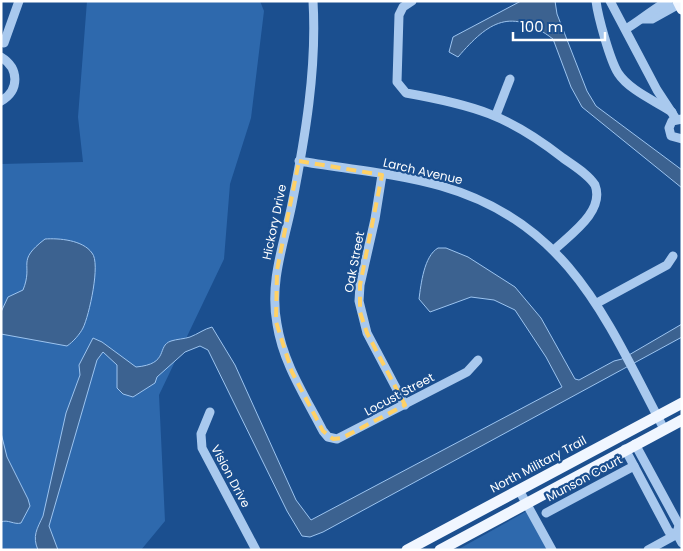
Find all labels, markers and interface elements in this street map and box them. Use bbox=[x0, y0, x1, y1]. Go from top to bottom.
scale bar bbox=[513, 10, 606, 42]
text: 100 m bbox=[520, 16, 563, 37]
street label: Larch Avenue bbox=[382, 154, 464, 188]
street label: Hickory Drive bbox=[258, 183, 290, 261]
street label: Oak Street bbox=[340, 230, 368, 294]
street label: Locust Street bbox=[361, 368, 437, 420]
street label: North Military Trail bbox=[487, 431, 589, 497]
street label: Vision Drive bbox=[207, 442, 255, 510]
street label: Munson Court bbox=[543, 451, 625, 505]

